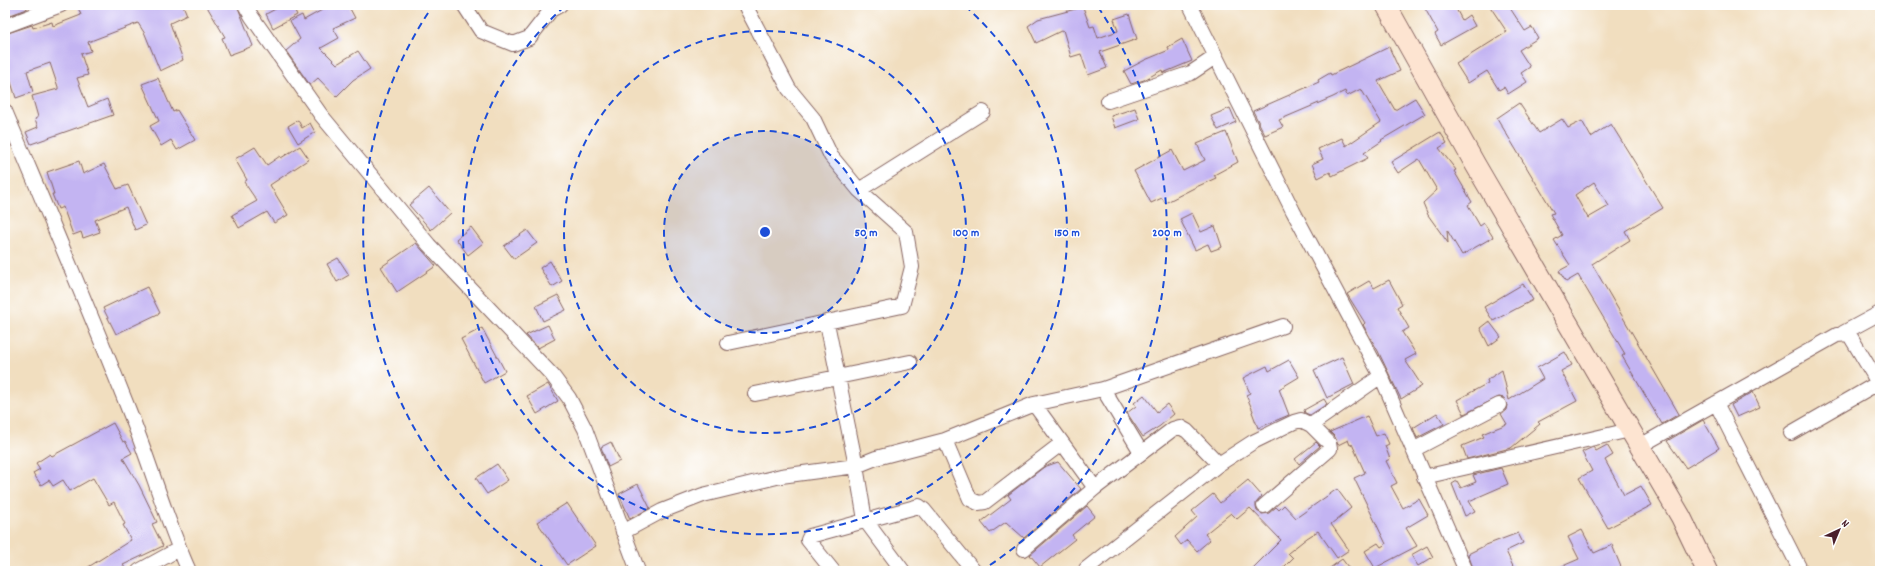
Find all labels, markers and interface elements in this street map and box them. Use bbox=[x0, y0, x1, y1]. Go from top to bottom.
centre of rings bbox=[758, 225, 772, 239]
text: 50 m bbox=[854, 225, 878, 242]
text: 100 m bbox=[953, 225, 979, 242]
text: 150 m bbox=[1054, 225, 1080, 242]
text: 200 m bbox=[1152, 225, 1182, 242]
north arrow bbox=[1819, 510, 1859, 550]
text: N bbox=[1837, 517, 1852, 532]

